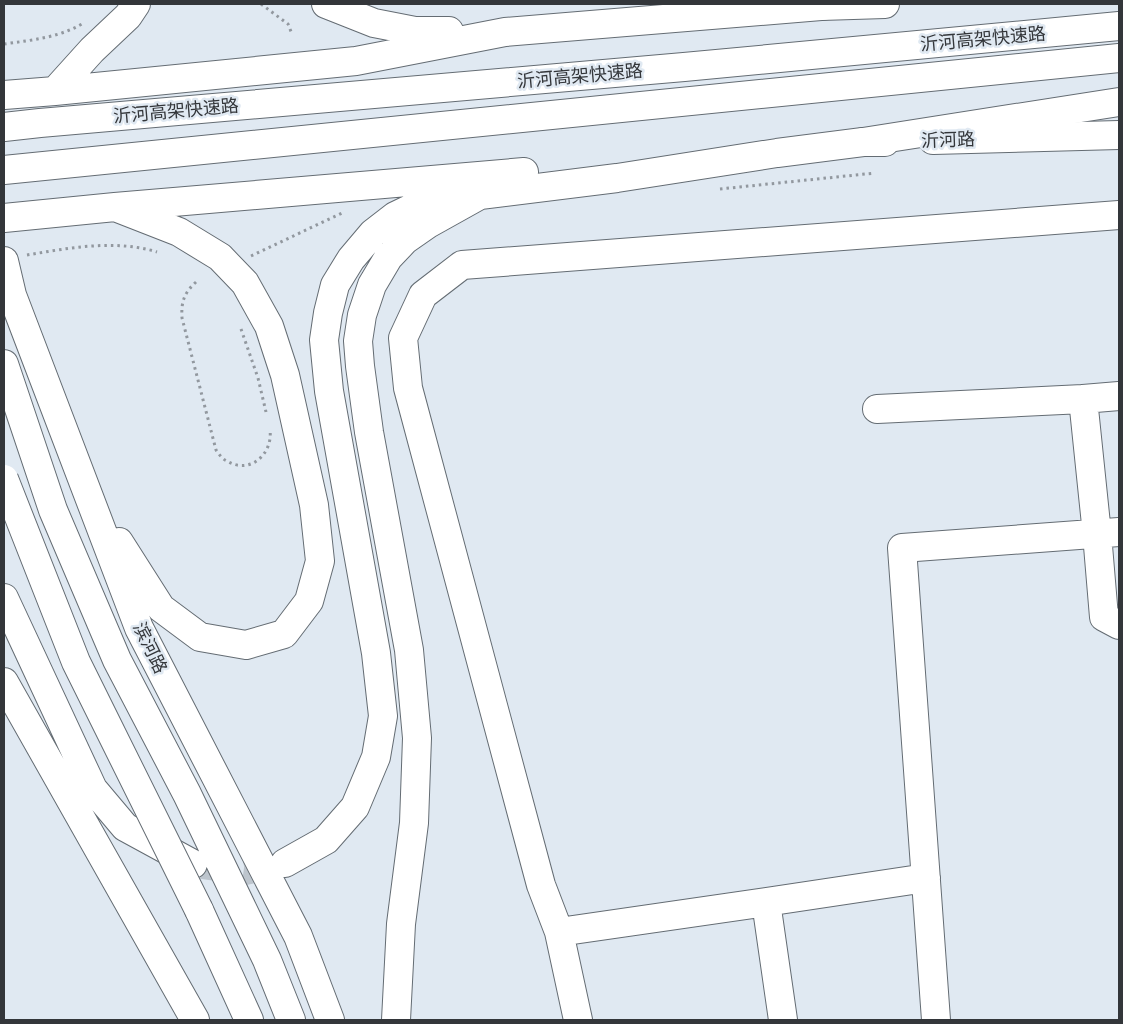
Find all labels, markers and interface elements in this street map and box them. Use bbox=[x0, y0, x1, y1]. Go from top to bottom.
street label: 沂河高架快速路 bbox=[919, 24, 1047, 54]
street label: 沂河高架快速路 bbox=[516, 61, 644, 91]
street label: 沂河高架快速路 bbox=[112, 96, 240, 126]
street label: 沂河路 bbox=[921, 129, 975, 151]
street label: 滨河路 bbox=[129, 619, 171, 677]

